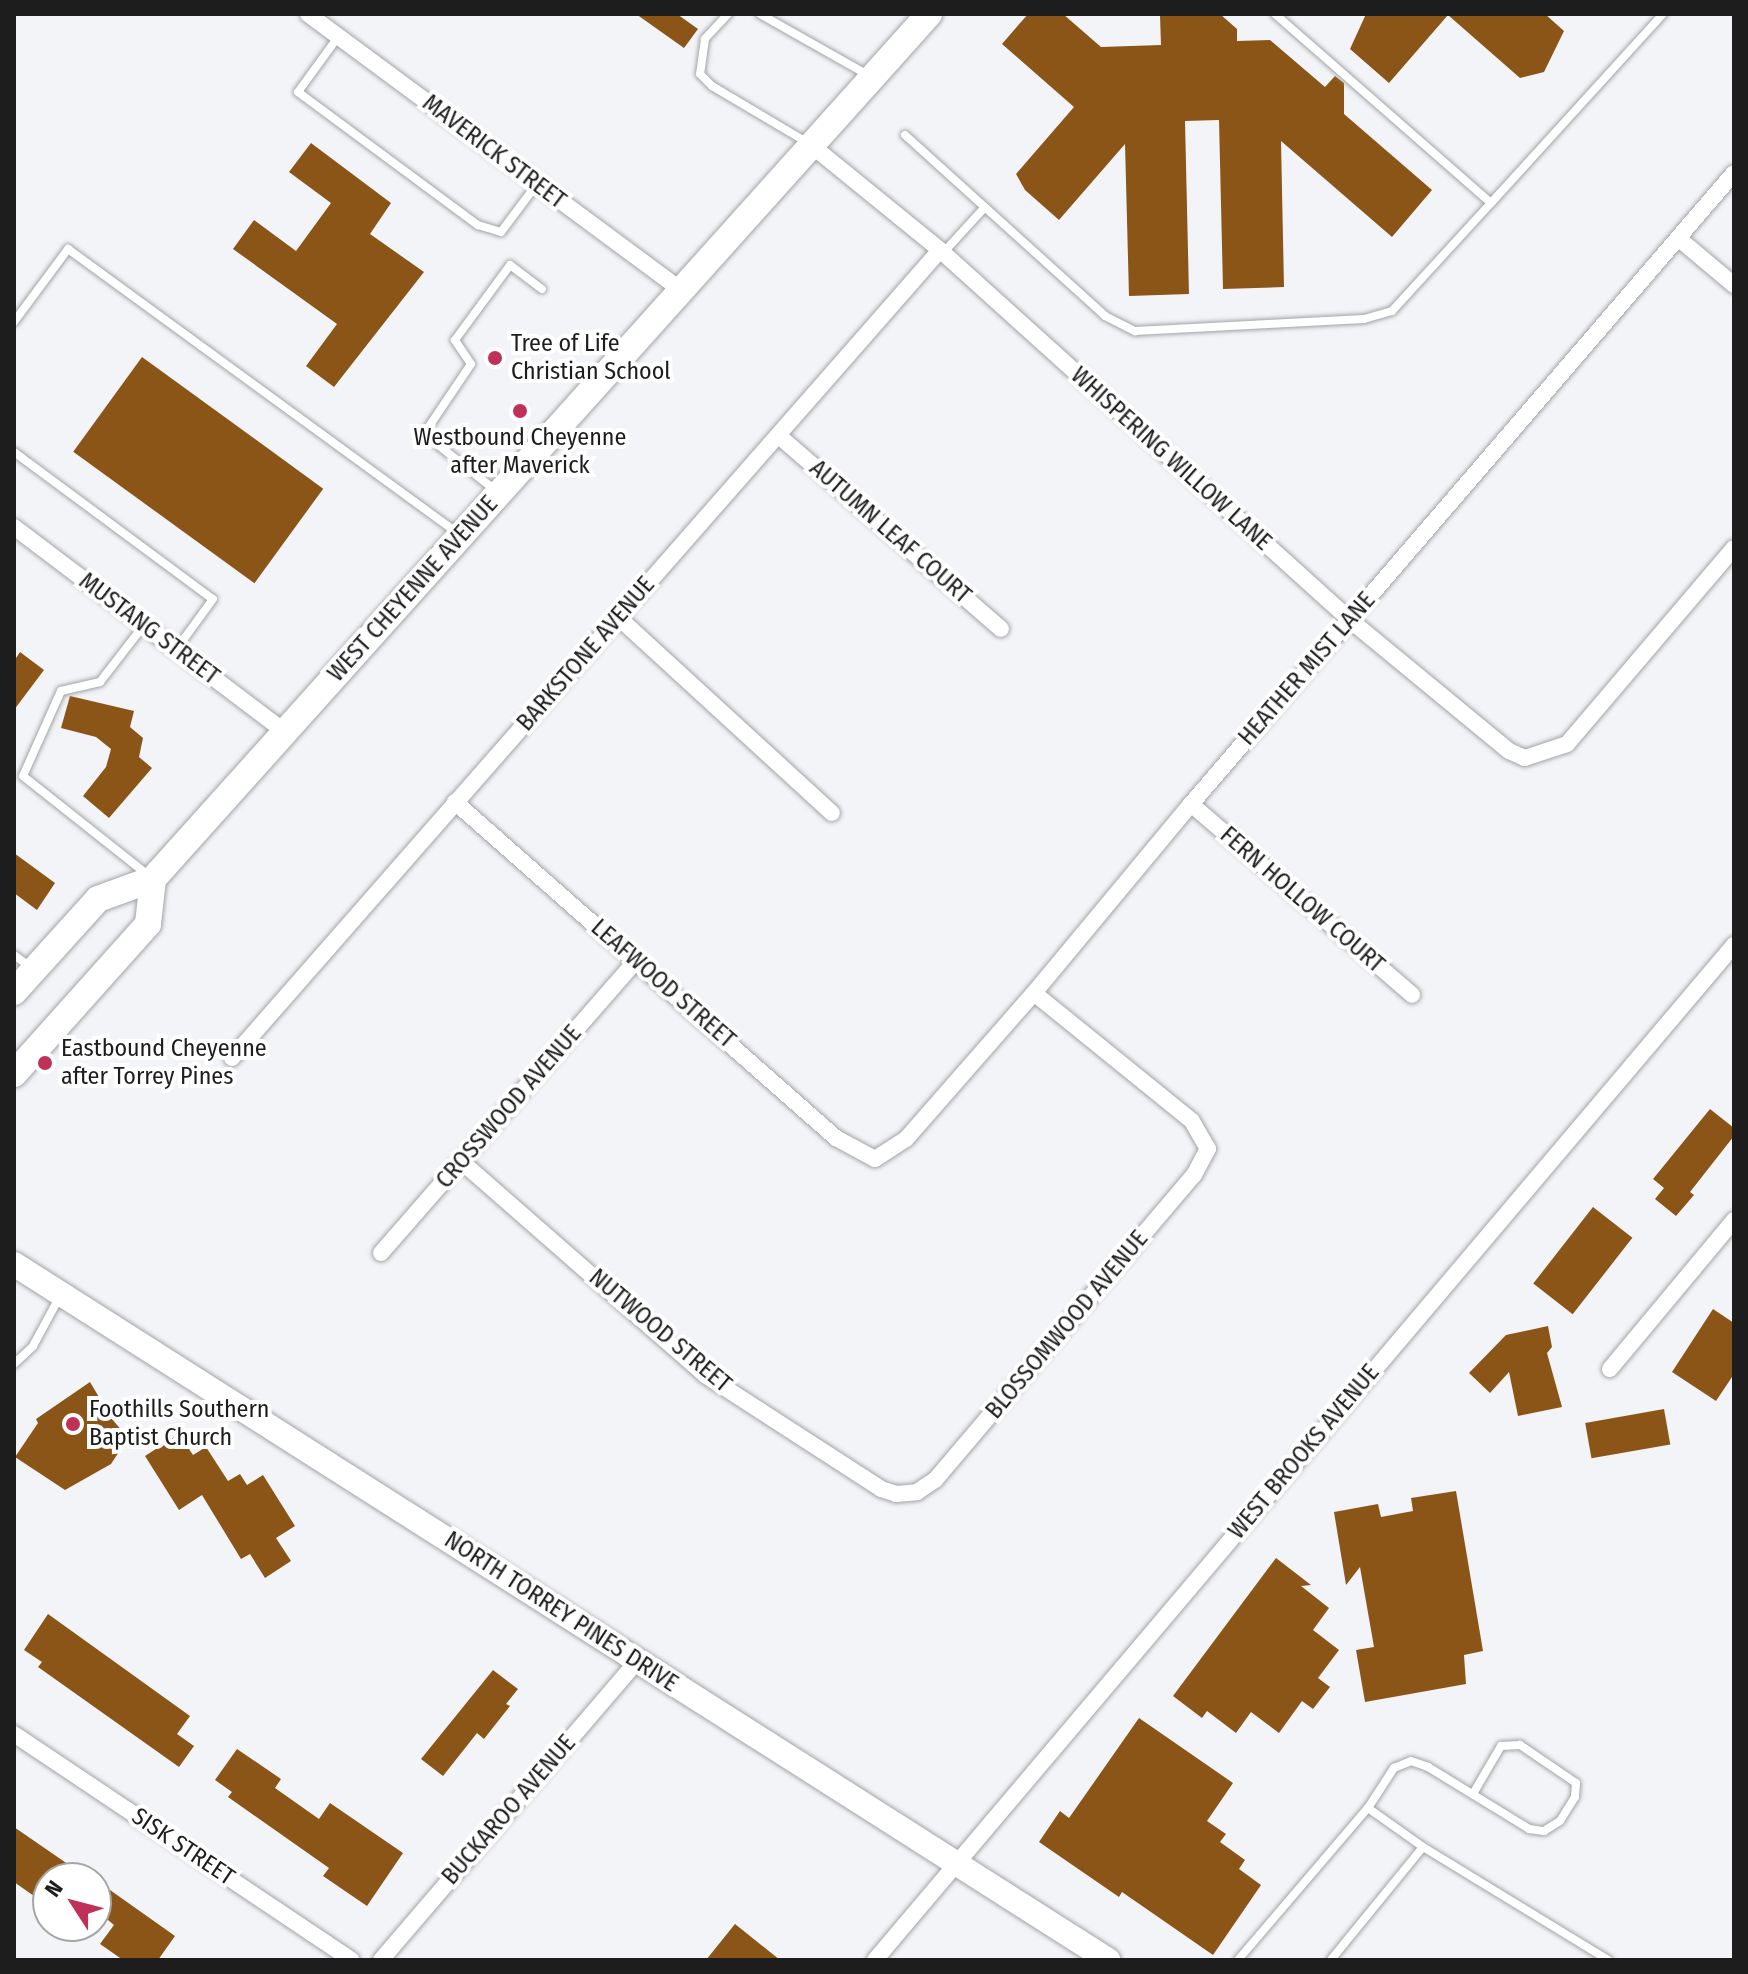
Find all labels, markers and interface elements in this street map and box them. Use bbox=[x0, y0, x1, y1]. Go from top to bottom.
street label: MAVERICK STREET bbox=[417, 89, 571, 215]
place label: Tree of Life Christian School bbox=[511, 330, 671, 386]
marker: Tree of Life Christian School bbox=[486, 349, 504, 367]
street label: WHISPERING WILLOW LANE bbox=[1065, 361, 1277, 557]
marker: Westbound Cheyenne after Maverick bbox=[511, 402, 529, 420]
place label: Westbound Cheyenne after Maverick bbox=[414, 424, 626, 480]
street label: AUTUMN LEAF COURT bbox=[803, 454, 977, 610]
street label: WEST CHEYENNE AVENUE bbox=[322, 490, 504, 688]
street label: MUSTANG STREET bbox=[73, 567, 225, 691]
street label: BARKSTONE AVENUE bbox=[511, 571, 661, 737]
street label: HEATHER MIST LANE bbox=[1233, 587, 1381, 751]
street label: FERN HOLLOW COURT bbox=[1214, 821, 1390, 979]
street label: LEAFWOOD STREET bbox=[585, 913, 741, 1055]
street label: CROSSWOOD AVENUE bbox=[430, 1020, 588, 1194]
place label: Eastbound Cheyenne after Torrey Pines bbox=[61, 1035, 267, 1091]
marker: Eastbound Cheyenne after Torrey Pines bbox=[36, 1054, 54, 1072]
street label: BLOSSOMWOOD AVENUE bbox=[980, 1225, 1154, 1425]
street label: NUTWOOD STREET bbox=[583, 1263, 737, 1399]
street label: WEST BROOKS AVENUE bbox=[1223, 1359, 1385, 1545]
place label: Foothills Southern Baptist Church bbox=[89, 1396, 269, 1452]
marker: Foothills Southern Baptist Church bbox=[64, 1415, 82, 1433]
street label: NORTH TORREY PINES DRIVE bbox=[439, 1526, 683, 1698]
street label: BUCKAROO AVENUE bbox=[436, 1729, 582, 1891]
street label: SISK STREET bbox=[126, 1802, 240, 1892]
north arrow bbox=[32, 1862, 112, 1942]
text: N bbox=[39, 1876, 69, 1902]

